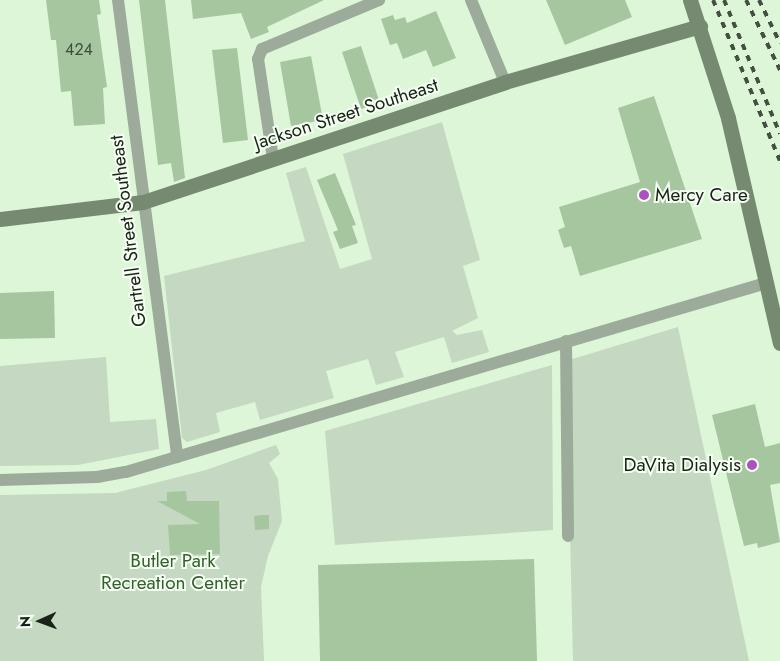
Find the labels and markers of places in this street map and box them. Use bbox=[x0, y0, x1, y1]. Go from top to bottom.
place label: Mercy Care bbox=[655, 184, 748, 206]
marker: Mercy Care bbox=[637, 188, 651, 202]
place label: DaVita Dialysis bbox=[624, 454, 741, 476]
marker: DaVita Dialysis bbox=[745, 458, 759, 472]

